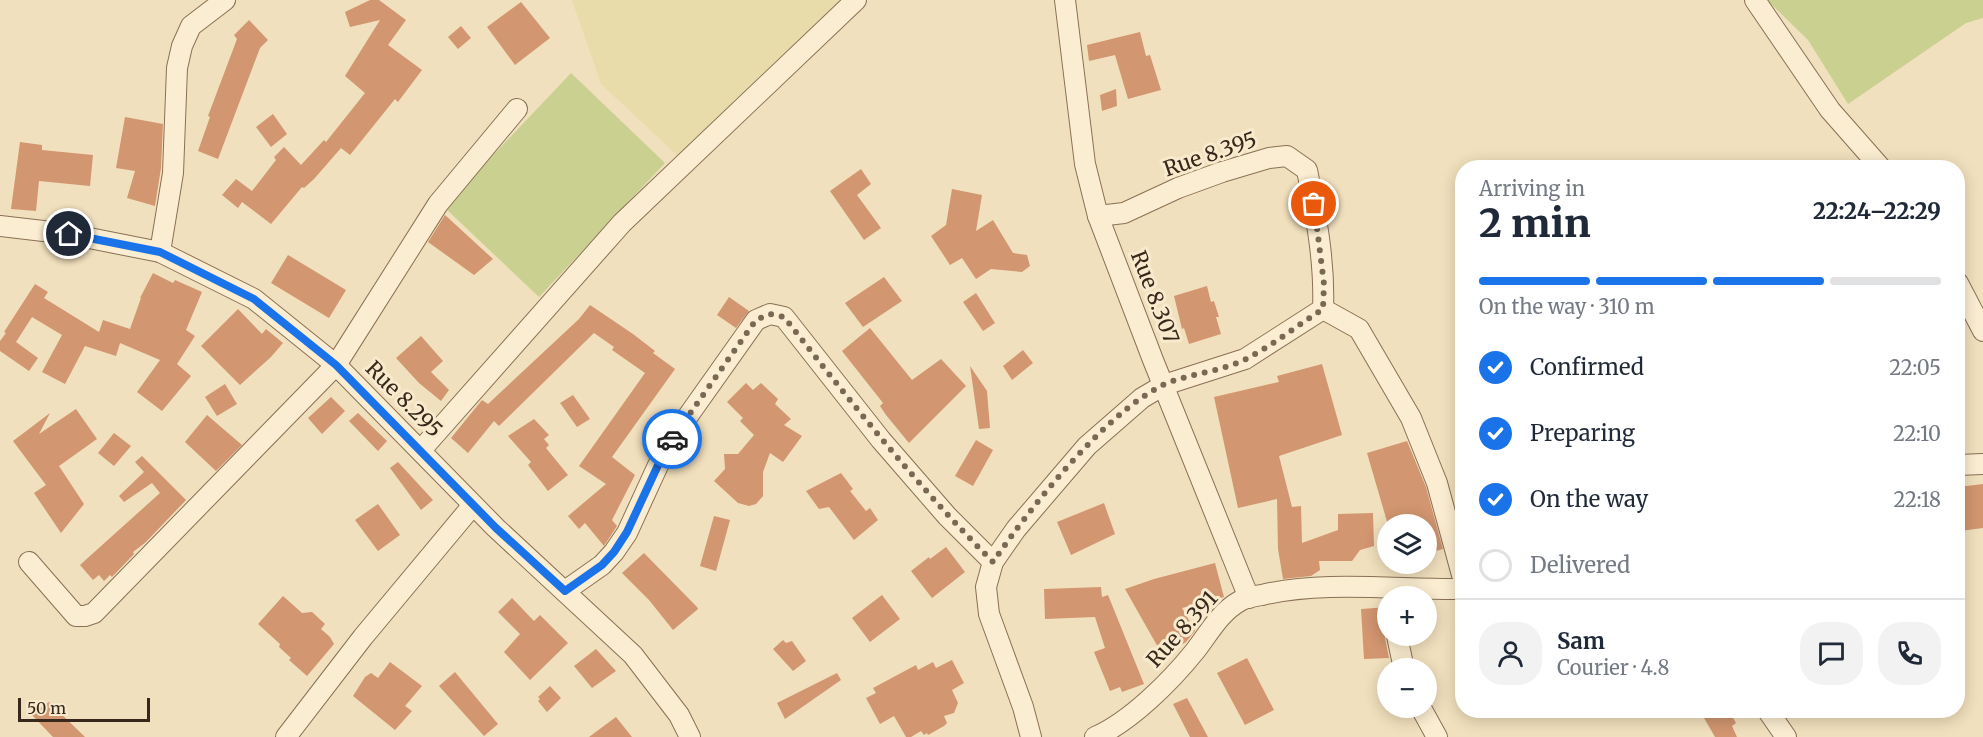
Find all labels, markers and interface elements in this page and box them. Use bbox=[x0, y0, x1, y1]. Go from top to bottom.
street label: Rue 8.395 bbox=[1160, 126, 1260, 182]
text: Arriving in bbox=[1479, 176, 1585, 201]
pin bbox=[1288, 178, 1339, 229]
icon: bag bbox=[1297, 187, 1330, 220]
text: 22:24–22:29 bbox=[1813, 197, 1941, 225]
text: 2 min bbox=[1479, 199, 1591, 248]
pin bbox=[43, 208, 94, 259]
icon: home bbox=[52, 217, 85, 250]
street label: Rue 8.307 bbox=[1125, 247, 1185, 347]
text: On the way · 310 m bbox=[1479, 294, 1655, 319]
icon: check bbox=[1479, 351, 1512, 384]
text: Confirmed bbox=[1530, 353, 1644, 381]
street label: Rue 8.295 bbox=[360, 355, 448, 443]
text: 22:05 bbox=[1889, 355, 1941, 380]
courier bbox=[642, 409, 702, 469]
icon: check bbox=[1479, 417, 1512, 450]
text: Preparing bbox=[1530, 419, 1635, 447]
text: 22:10 bbox=[1893, 421, 1941, 446]
icon: car bbox=[656, 423, 689, 456]
icon: check bbox=[1479, 483, 1512, 516]
text: On the way bbox=[1530, 485, 1648, 513]
text: 22:18 bbox=[1894, 487, 1941, 512]
map controls bbox=[1377, 514, 1437, 718]
button: layers bbox=[1377, 514, 1437, 574]
text: Delivered bbox=[1530, 551, 1630, 579]
street label: Rue 8.391 bbox=[1141, 585, 1223, 673]
button: + bbox=[1377, 586, 1437, 646]
button: person bbox=[1479, 622, 1542, 685]
button: chat bbox=[1800, 622, 1863, 685]
button: phone bbox=[1878, 622, 1941, 685]
text: Sam bbox=[1557, 627, 1605, 655]
text: Courier · 4.8 bbox=[1557, 655, 1669, 680]
button: − bbox=[1377, 658, 1437, 718]
scale bar bbox=[18, 695, 150, 722]
text: 50 m bbox=[27, 698, 66, 718]

